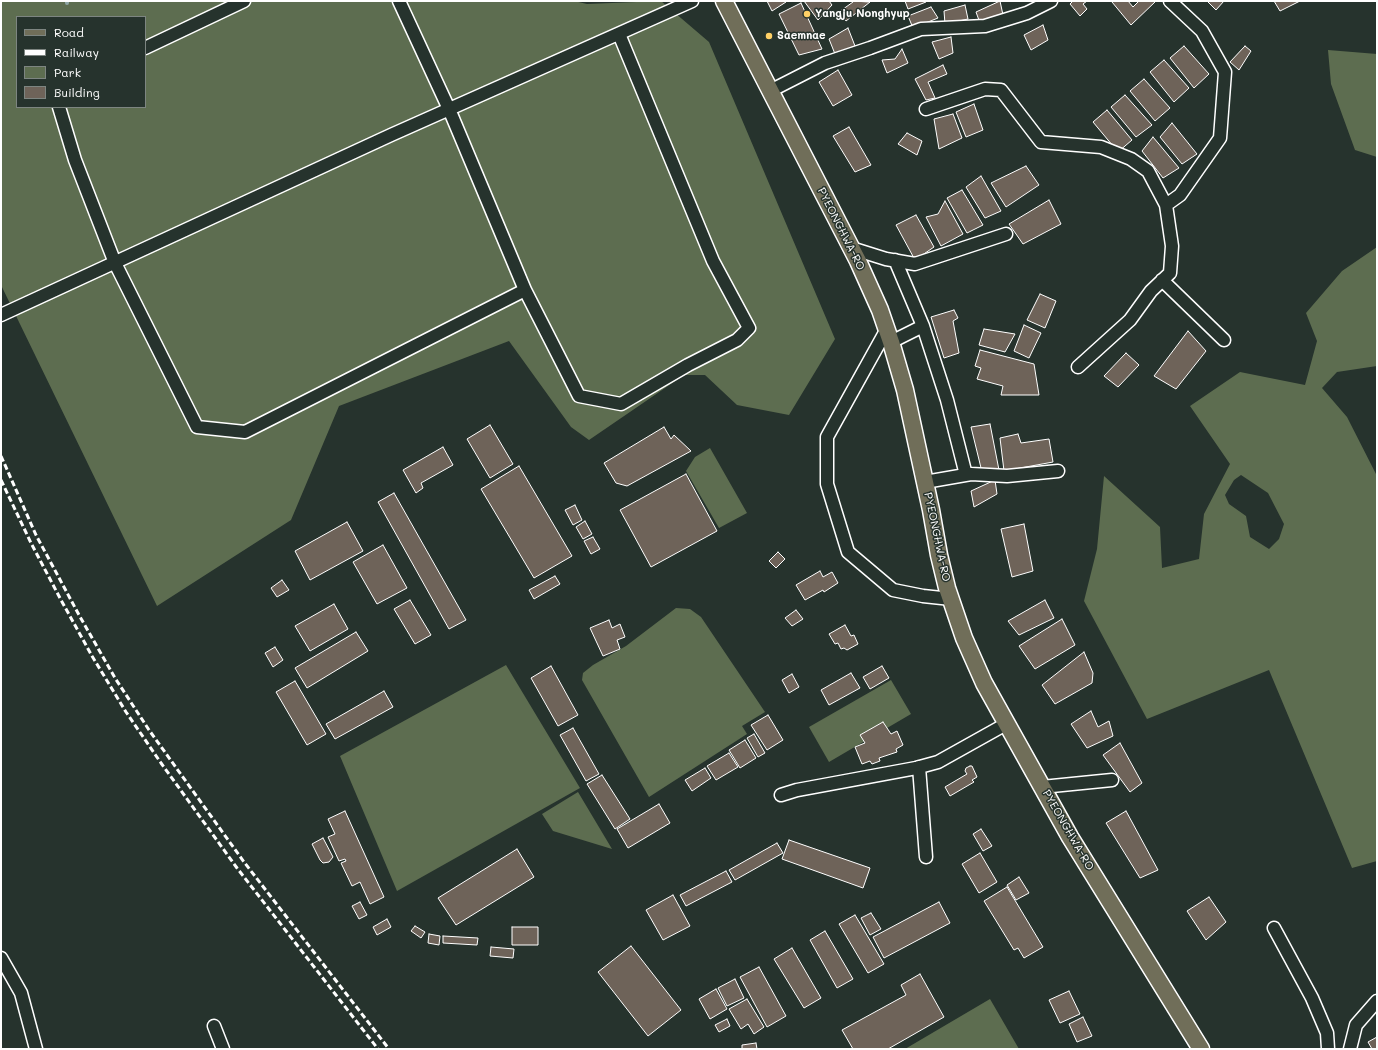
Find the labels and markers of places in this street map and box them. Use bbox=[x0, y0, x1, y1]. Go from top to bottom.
place label: Yangju Nonghyup bbox=[815, 7, 910, 21]
marker: Yangju Nonghyup bbox=[802, 9, 812, 19]
place label: Saemnae bbox=[777, 29, 826, 43]
marker: Saemnae bbox=[764, 31, 774, 41]

